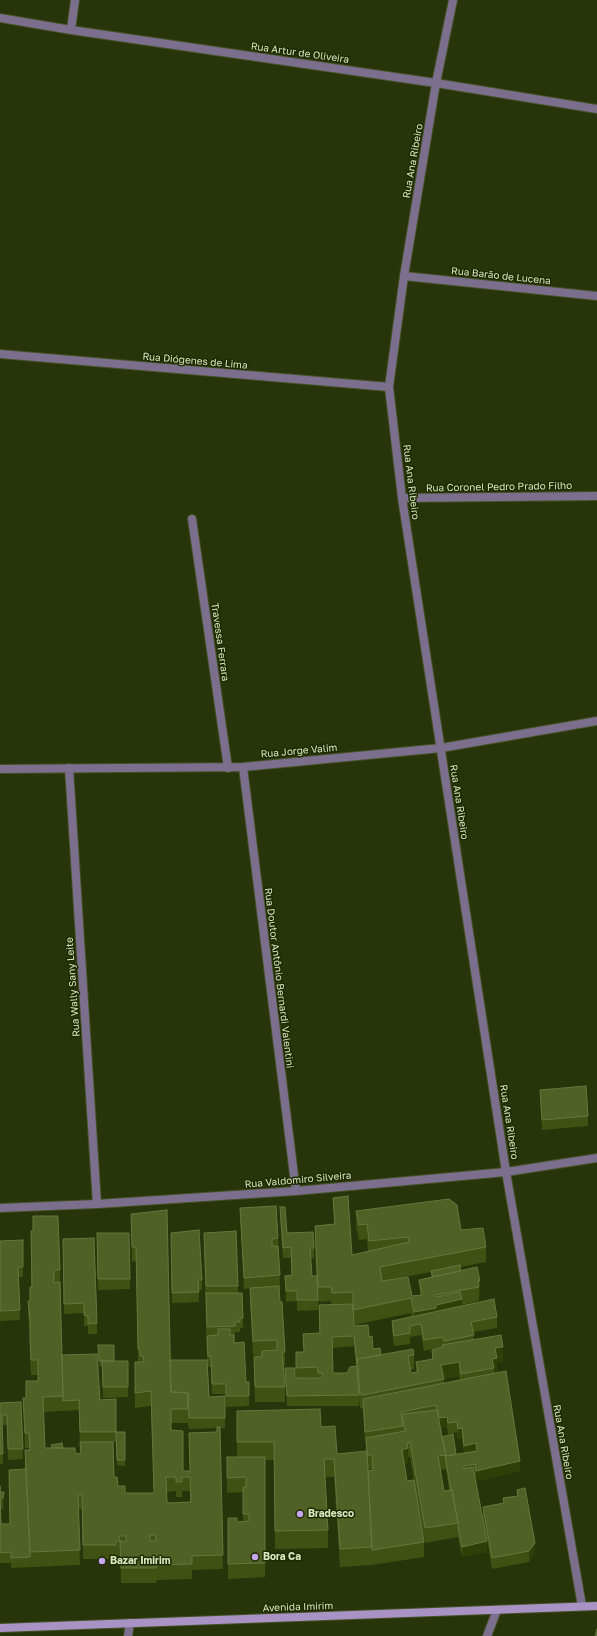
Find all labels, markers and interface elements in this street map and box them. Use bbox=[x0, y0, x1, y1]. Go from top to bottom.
street label: Rua Artur de Oliveira bbox=[250, 40, 350, 66]
street label: Rua Ana Ribeiro bbox=[401, 123, 425, 199]
street label: Rua Barão de Lucena bbox=[451, 265, 551, 287]
street label: Rua Diógenes de Lima bbox=[142, 350, 248, 372]
street label: Rua Ana Ribeiro bbox=[400, 444, 422, 520]
street label: Rua Coronel Pedro Prado Filho bbox=[426, 480, 572, 494]
street label: Travessa Ferrara bbox=[209, 602, 231, 682]
street label: Rua Jorge Valim bbox=[260, 742, 338, 760]
street label: Rua Ana Ribeiro bbox=[447, 764, 471, 840]
street label: Rua Doutor Antônio Bernardi Valentini bbox=[262, 887, 296, 1069]
street label: Rua Wally Sany Leite bbox=[64, 937, 82, 1037]
street label: Rua Ana Ribeiro bbox=[497, 1084, 521, 1160]
street label: Rua Valdomiro Silveira bbox=[244, 1169, 352, 1191]
street label: Rua Ana Ribeiro bbox=[551, 1404, 575, 1480]
place label: Bradesco bbox=[308, 1508, 354, 1520]
marker: Bradesco bbox=[295, 1509, 305, 1519]
place label: Bora Ca bbox=[263, 1551, 301, 1563]
marker: Bora Ca bbox=[250, 1552, 260, 1562]
place label: Bazar Imirim bbox=[110, 1555, 170, 1567]
marker: Bazar Imirim bbox=[97, 1556, 107, 1566]
street label: Avenida Imirim bbox=[263, 1600, 333, 1614]

